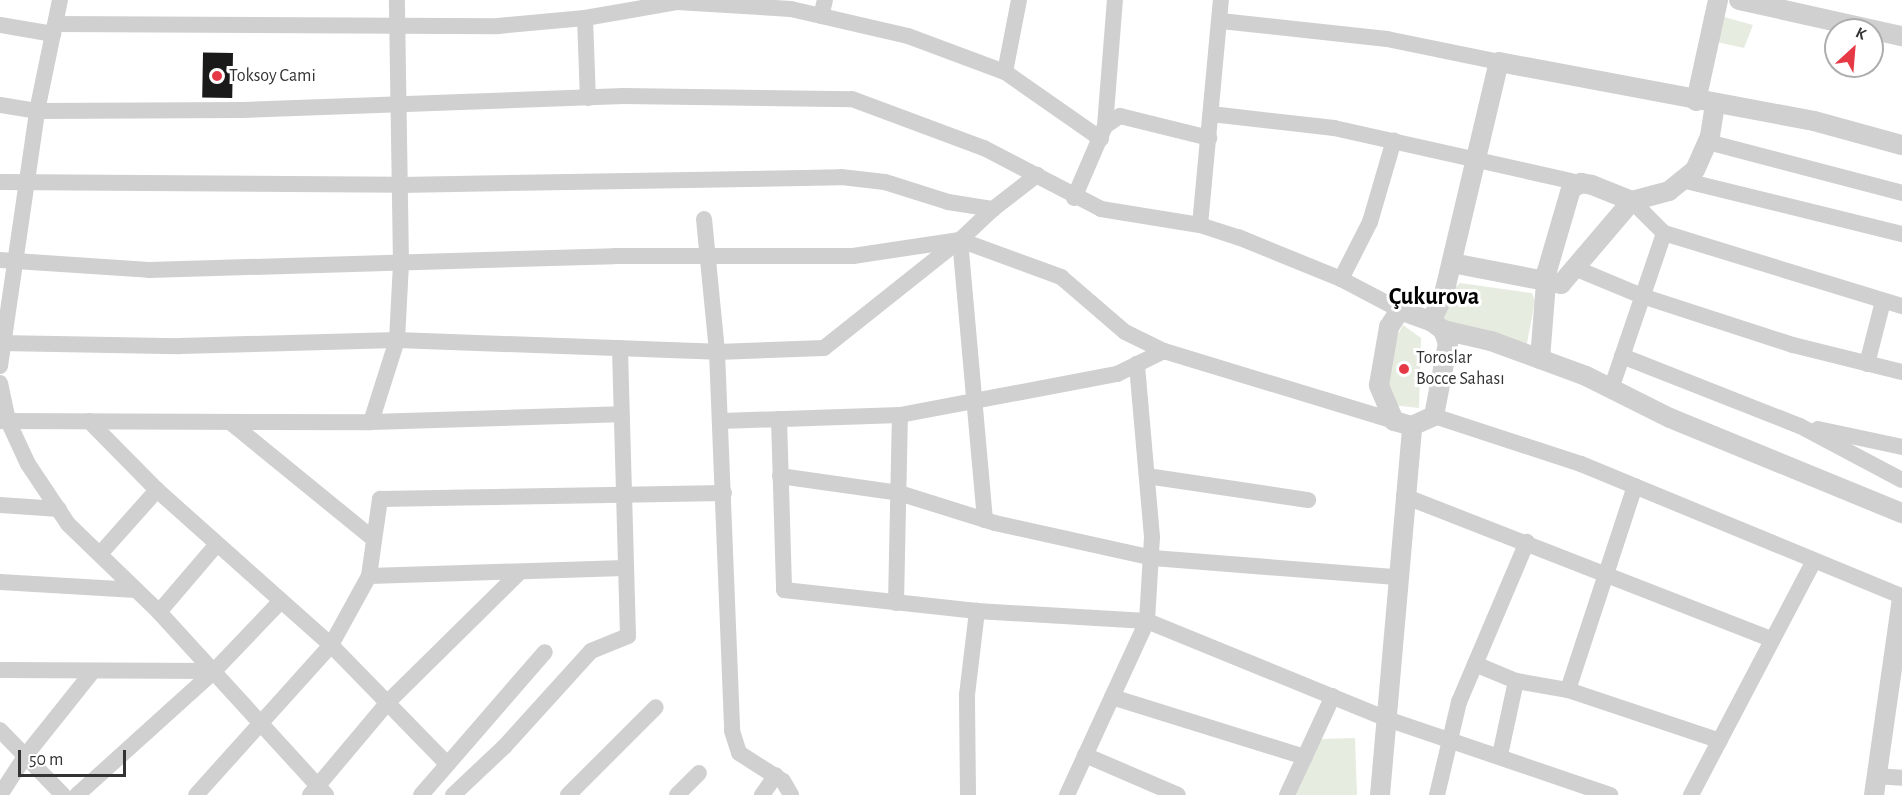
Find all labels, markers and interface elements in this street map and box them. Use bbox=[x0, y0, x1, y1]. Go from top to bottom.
north arrow bbox=[1824, 18, 1884, 78]
text: K bbox=[1853, 24, 1869, 43]
place label: Toksoy Cami bbox=[229, 65, 316, 87]
marker: Toksoy Cami bbox=[210, 69, 224, 83]
district label: Çukurova bbox=[1389, 284, 1479, 312]
place label: Toroslar Bocce Sahası bbox=[1416, 348, 1505, 391]
marker: Toroslar Bocce Sahası bbox=[1397, 362, 1411, 376]
scale bar bbox=[21, 738, 129, 776]
text: 50 m bbox=[29, 751, 63, 769]

